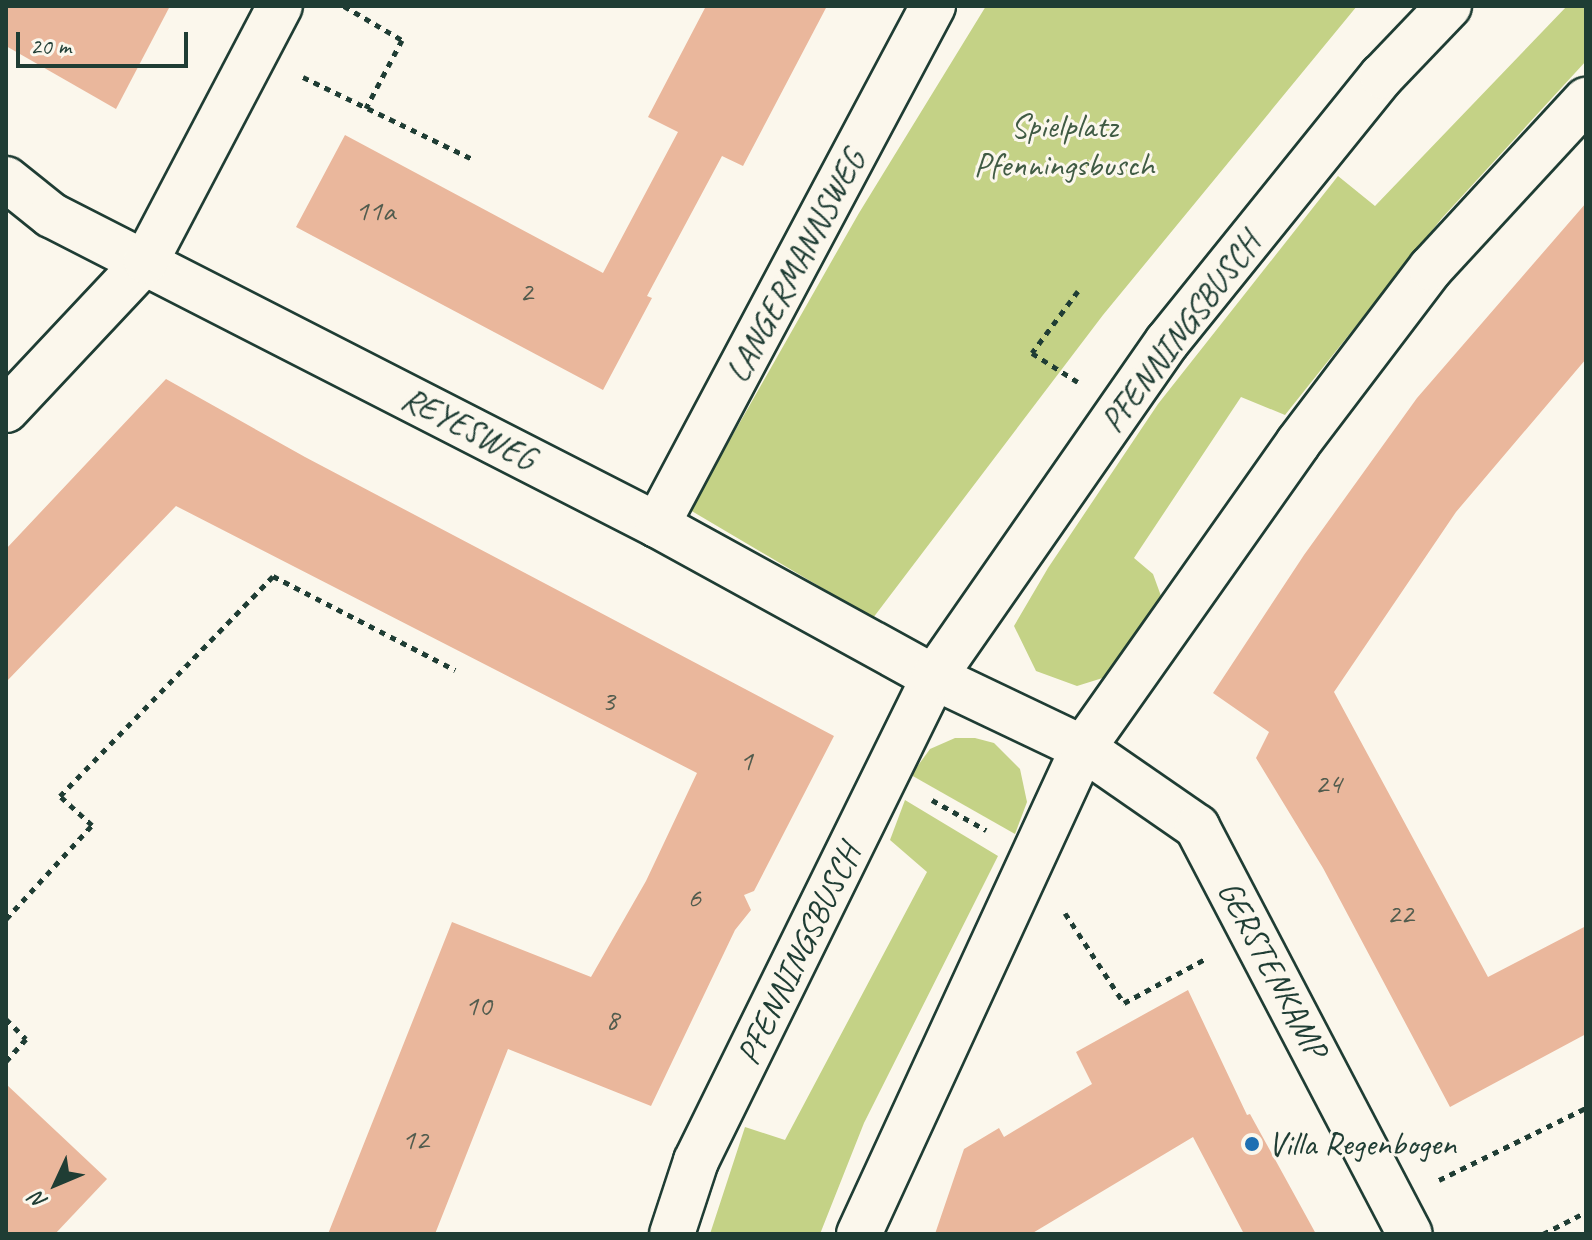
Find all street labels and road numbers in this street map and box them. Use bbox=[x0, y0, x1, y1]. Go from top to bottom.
street label: LANGERMANNSWEG bbox=[717, 143, 873, 389]
street label: PFENNINGSBUSCH bbox=[1091, 224, 1269, 440]
street label: REYESWEG bbox=[396, 377, 542, 479]
street label: PFENNINGSBUSCH bbox=[727, 837, 869, 1071]
street label: GERSTENKAMP bbox=[1209, 874, 1337, 1064]

